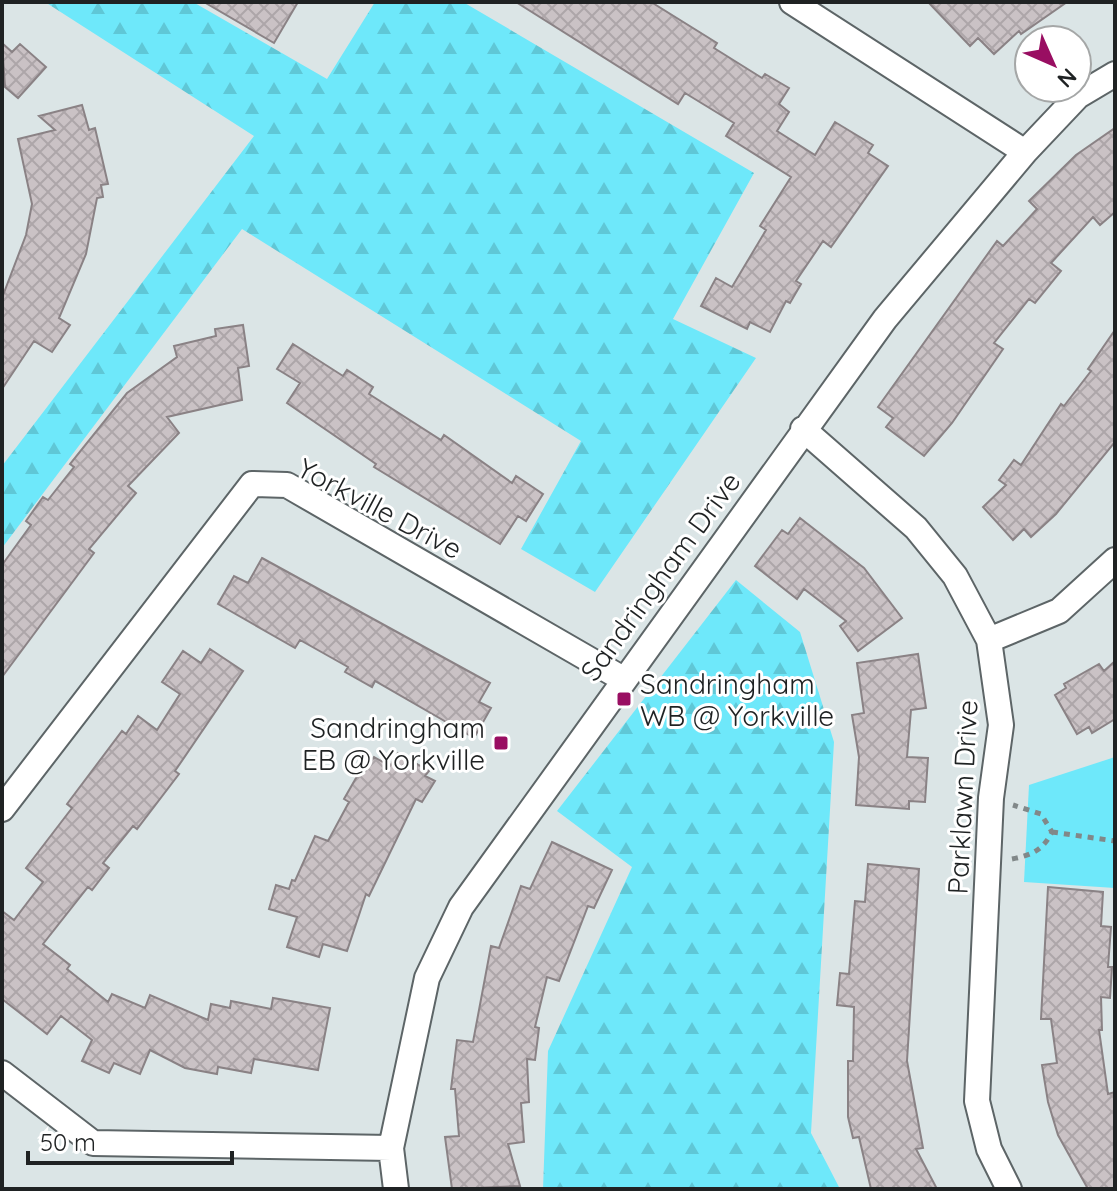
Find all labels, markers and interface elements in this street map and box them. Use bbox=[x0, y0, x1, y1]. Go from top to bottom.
north arrow bbox=[1013, 24, 1093, 104]
text: N bbox=[1052, 63, 1083, 94]
street label: Yorkville Drive bbox=[292, 450, 468, 566]
street label: Sandringham Drive bbox=[572, 465, 748, 687]
place label: Sandringham WB @ Yorkville bbox=[640, 666, 834, 733]
marker: Sandringham WB @ Yorkville bbox=[615, 690, 633, 708]
street label: Parklawn Drive bbox=[939, 699, 985, 895]
place label: Sandringham EB @ Yorkville bbox=[302, 710, 485, 777]
marker: Sandringham EB @ Yorkville bbox=[492, 734, 510, 752]
scale bar bbox=[28, 1115, 232, 1165]
text: 50 m bbox=[40, 1127, 96, 1157]

